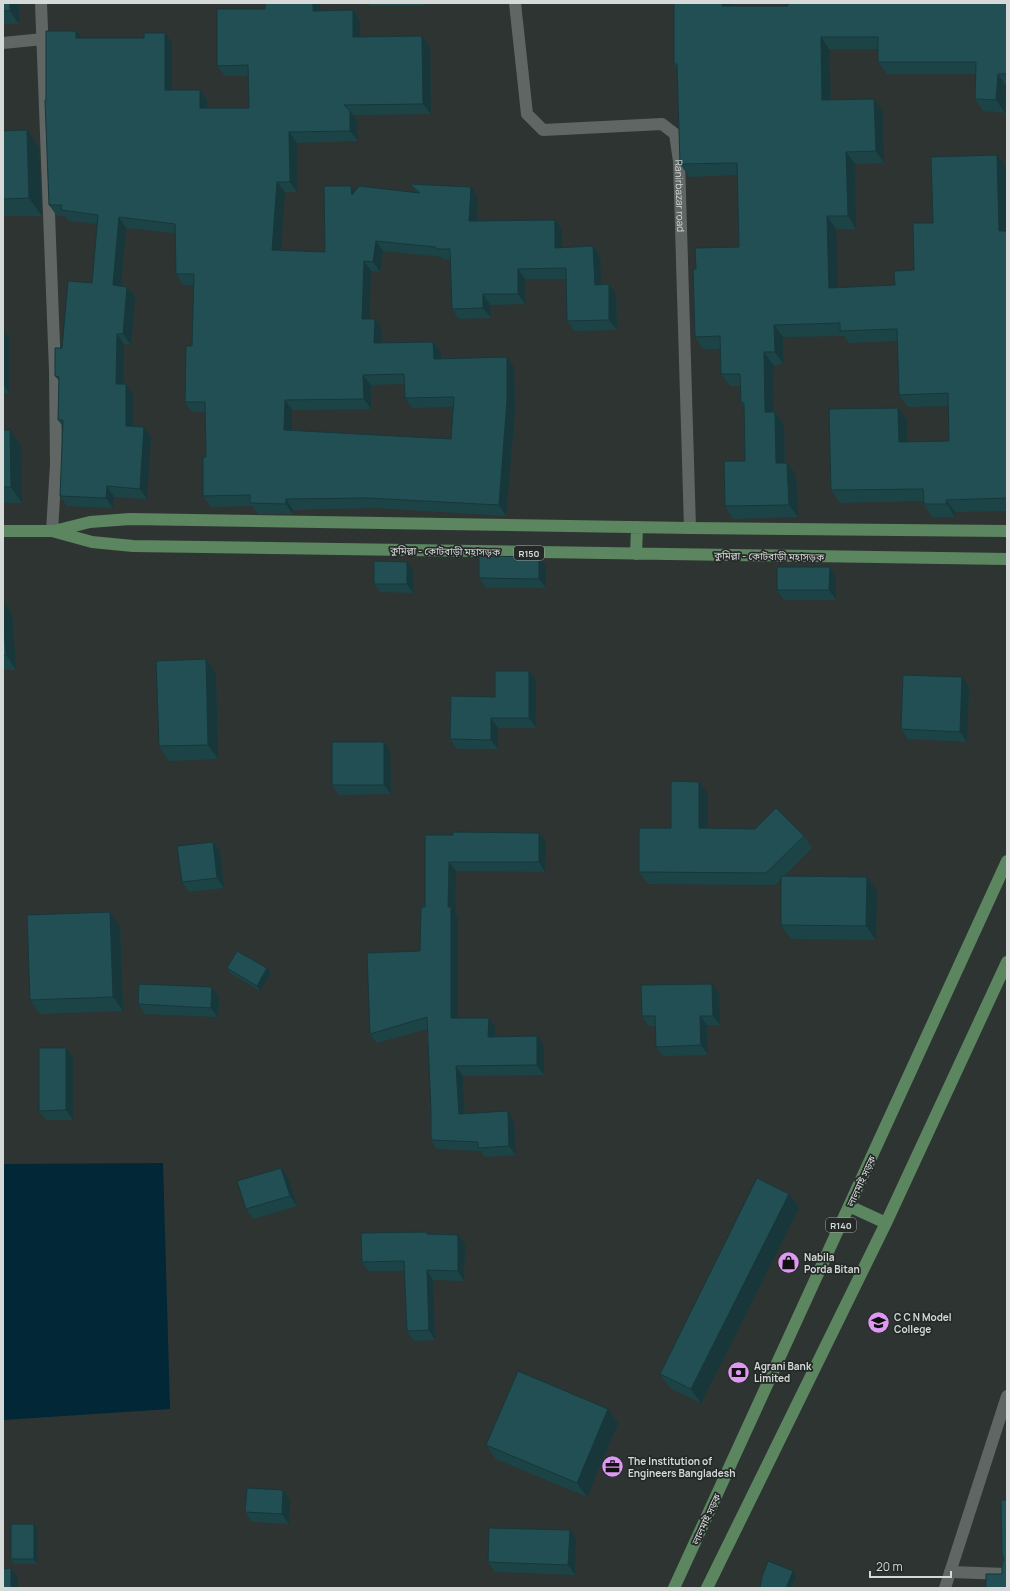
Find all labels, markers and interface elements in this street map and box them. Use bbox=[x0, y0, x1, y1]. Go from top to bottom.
street label: Ranirbazar road bbox=[672, 159, 688, 232]
street label: কুমিল্লা - কোটবাড়ী মহাসড়ক bbox=[389, 543, 501, 559]
road number: R150 bbox=[514, 546, 544, 560]
street label: কুমিল্লা - কোটবাড়ী মহাসড়ক bbox=[713, 548, 825, 564]
street label: লালমাই সড়ক bbox=[843, 1152, 879, 1210]
road number: R140 bbox=[826, 1218, 856, 1232]
shop icon: Nabila Porda Bitan bbox=[775, 1250, 801, 1276]
place label: Nabila Porda Bitan bbox=[804, 1250, 860, 1276]
school or university icon: C C N Model College bbox=[866, 1310, 892, 1336]
place label: C C N Model College bbox=[894, 1310, 952, 1336]
bank icon: Agrani Bank Limited bbox=[725, 1359, 751, 1385]
place label: Agrani Bank Limited bbox=[754, 1359, 812, 1385]
office icon: The Institution of Engineers Bangladesh bbox=[599, 1454, 625, 1480]
place label: The Institution of Engineers Bangladesh bbox=[628, 1454, 735, 1480]
street label: লালমাই সড়ক bbox=[688, 1490, 724, 1548]
scale bar bbox=[870, 1553, 951, 1579]
text: 20 m bbox=[876, 1558, 903, 1575]

